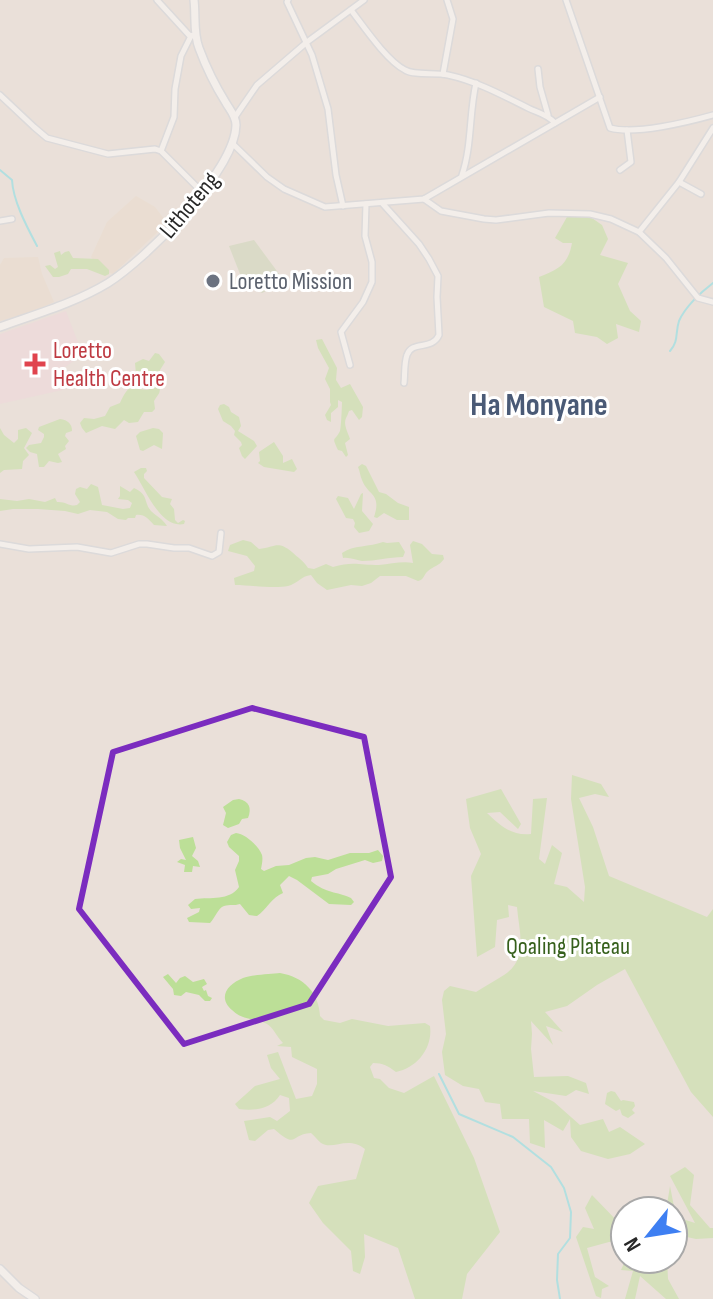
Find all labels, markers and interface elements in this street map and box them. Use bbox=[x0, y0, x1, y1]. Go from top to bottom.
street label: Lithoteng bbox=[153, 166, 225, 244]
place label: Loretto Mission bbox=[229, 267, 352, 296]
marker: Loretto Mission bbox=[204, 272, 222, 290]
place label: Loretto Health Centre bbox=[53, 336, 165, 393]
marker: Loretto Health Centre bbox=[24, 353, 46, 375]
district label: Ha Monyane bbox=[470, 386, 608, 425]
park label: Qoaling Plateau bbox=[506, 932, 630, 961]
north arrow bbox=[609, 1195, 689, 1275]
text: N bbox=[618, 1232, 648, 1256]

